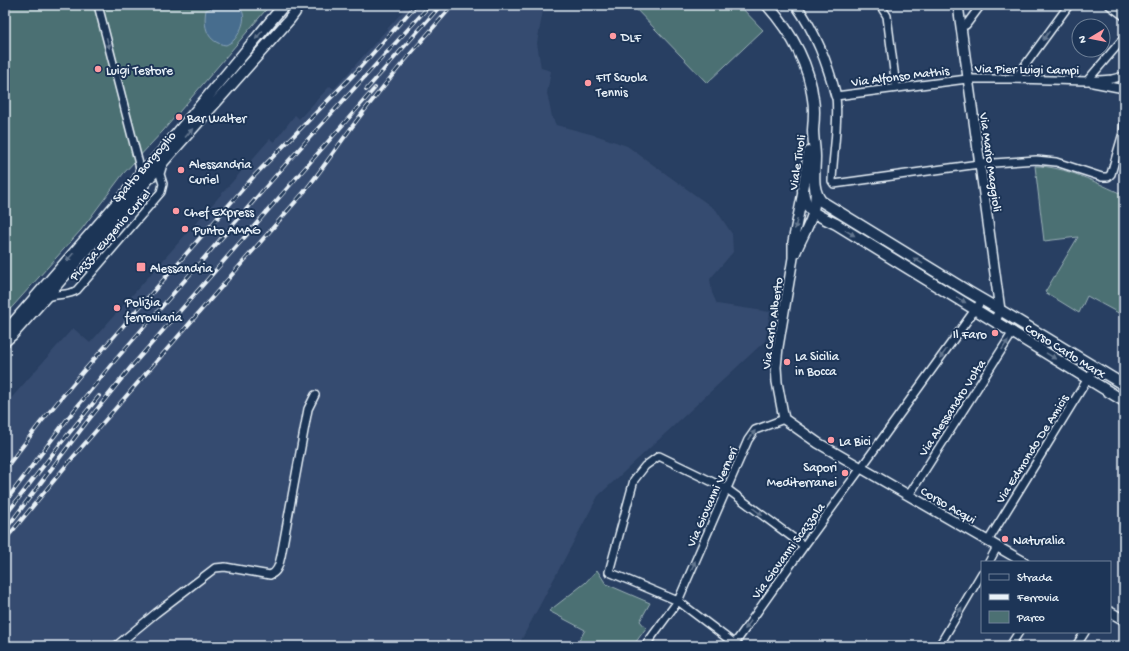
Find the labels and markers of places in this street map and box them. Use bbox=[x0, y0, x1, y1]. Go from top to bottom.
marker: DLF bbox=[608, 31, 618, 41]
place label: DLF bbox=[620, 31, 642, 46]
marker: Luigi Testore bbox=[93, 64, 103, 74]
place label: Luigi Testore bbox=[106, 64, 173, 79]
place label: FIT Scuola Tennis bbox=[595, 71, 648, 101]
marker: FIT Scuola Tennis bbox=[583, 78, 593, 88]
marker: Bar Walter bbox=[174, 112, 184, 122]
place label: Bar Walter bbox=[186, 112, 248, 127]
place label: Alessandria Curiel bbox=[189, 158, 252, 188]
marker: Alessandria Curiel bbox=[176, 165, 186, 175]
marker: Chef Express bbox=[171, 206, 181, 216]
place label: Chef Express bbox=[184, 206, 255, 221]
marker: Punto AMAG bbox=[180, 224, 190, 234]
place label: Punto AMAG bbox=[192, 224, 261, 239]
marker: Alessandria bbox=[135, 261, 147, 273]
place label: Alessandria bbox=[150, 262, 213, 277]
place label: Polizia ferroviaria bbox=[124, 296, 183, 326]
marker: Polizia ferroviaria bbox=[112, 303, 122, 313]
place label: Il Faro bbox=[953, 328, 987, 343]
marker: Il Faro bbox=[990, 328, 1000, 338]
place label: La Sicilia in Bocca bbox=[795, 350, 840, 380]
marker: La Sicilia in Bocca bbox=[782, 357, 792, 367]
marker: La Bici bbox=[826, 435, 836, 445]
place label: La Bici bbox=[839, 435, 871, 450]
place label: Sapori Mediterranei bbox=[767, 461, 837, 491]
marker: Sapori Mediterranei bbox=[840, 468, 850, 478]
marker: Naturalia bbox=[1000, 534, 1010, 544]
place label: Naturalia bbox=[1013, 534, 1066, 549]

